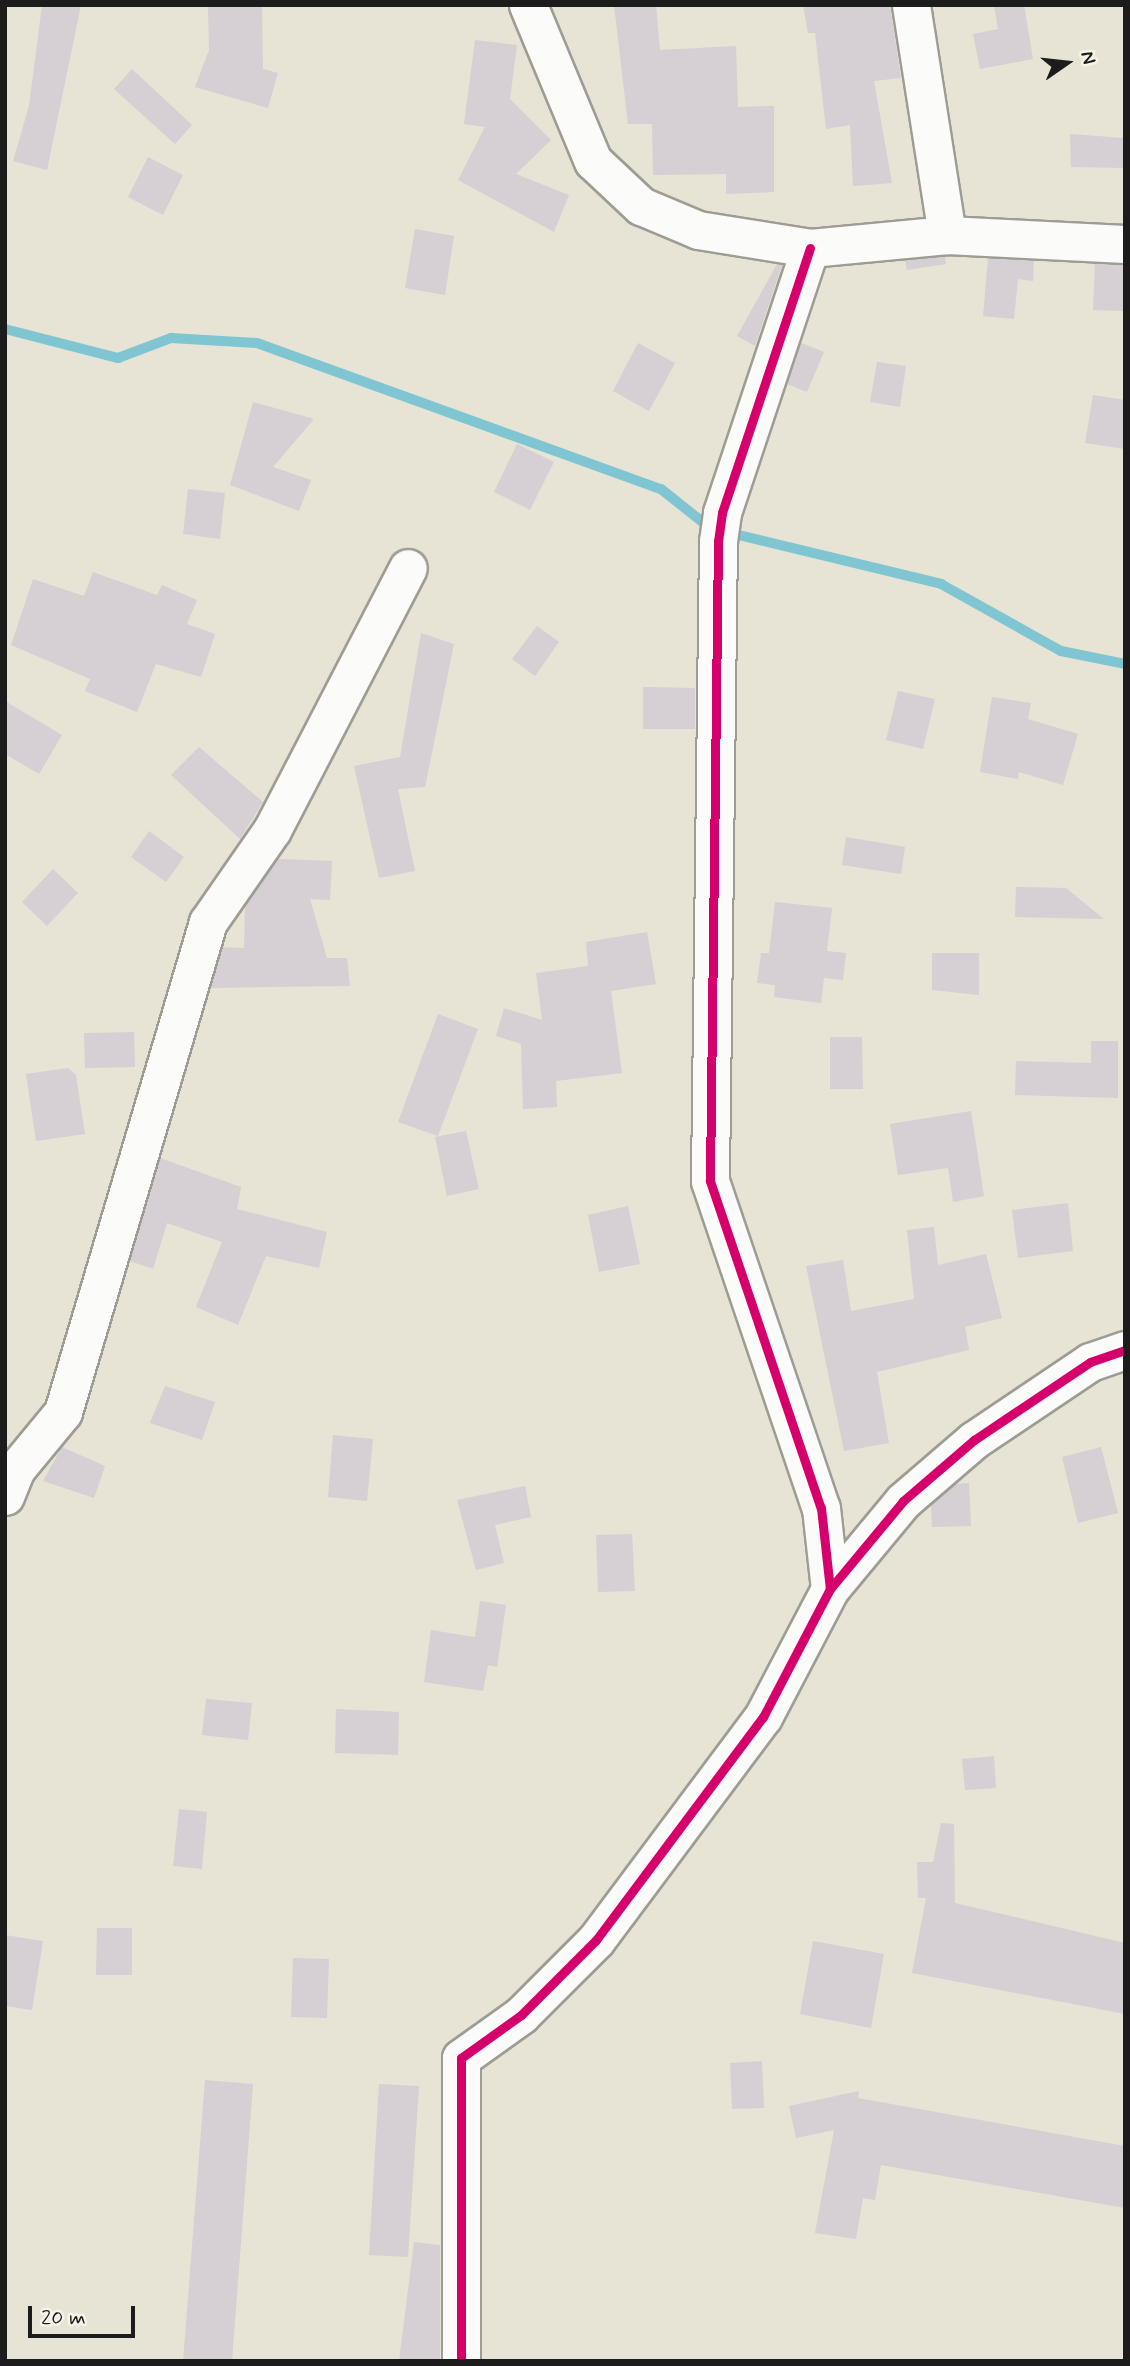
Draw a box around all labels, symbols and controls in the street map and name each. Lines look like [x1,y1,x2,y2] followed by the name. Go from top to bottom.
[1032,28,1102,98] north arrow
[1074,49,1102,67] text: N
[32,2292,138,2336] scale bar
[41,2304,86,2332] text: 20 m

